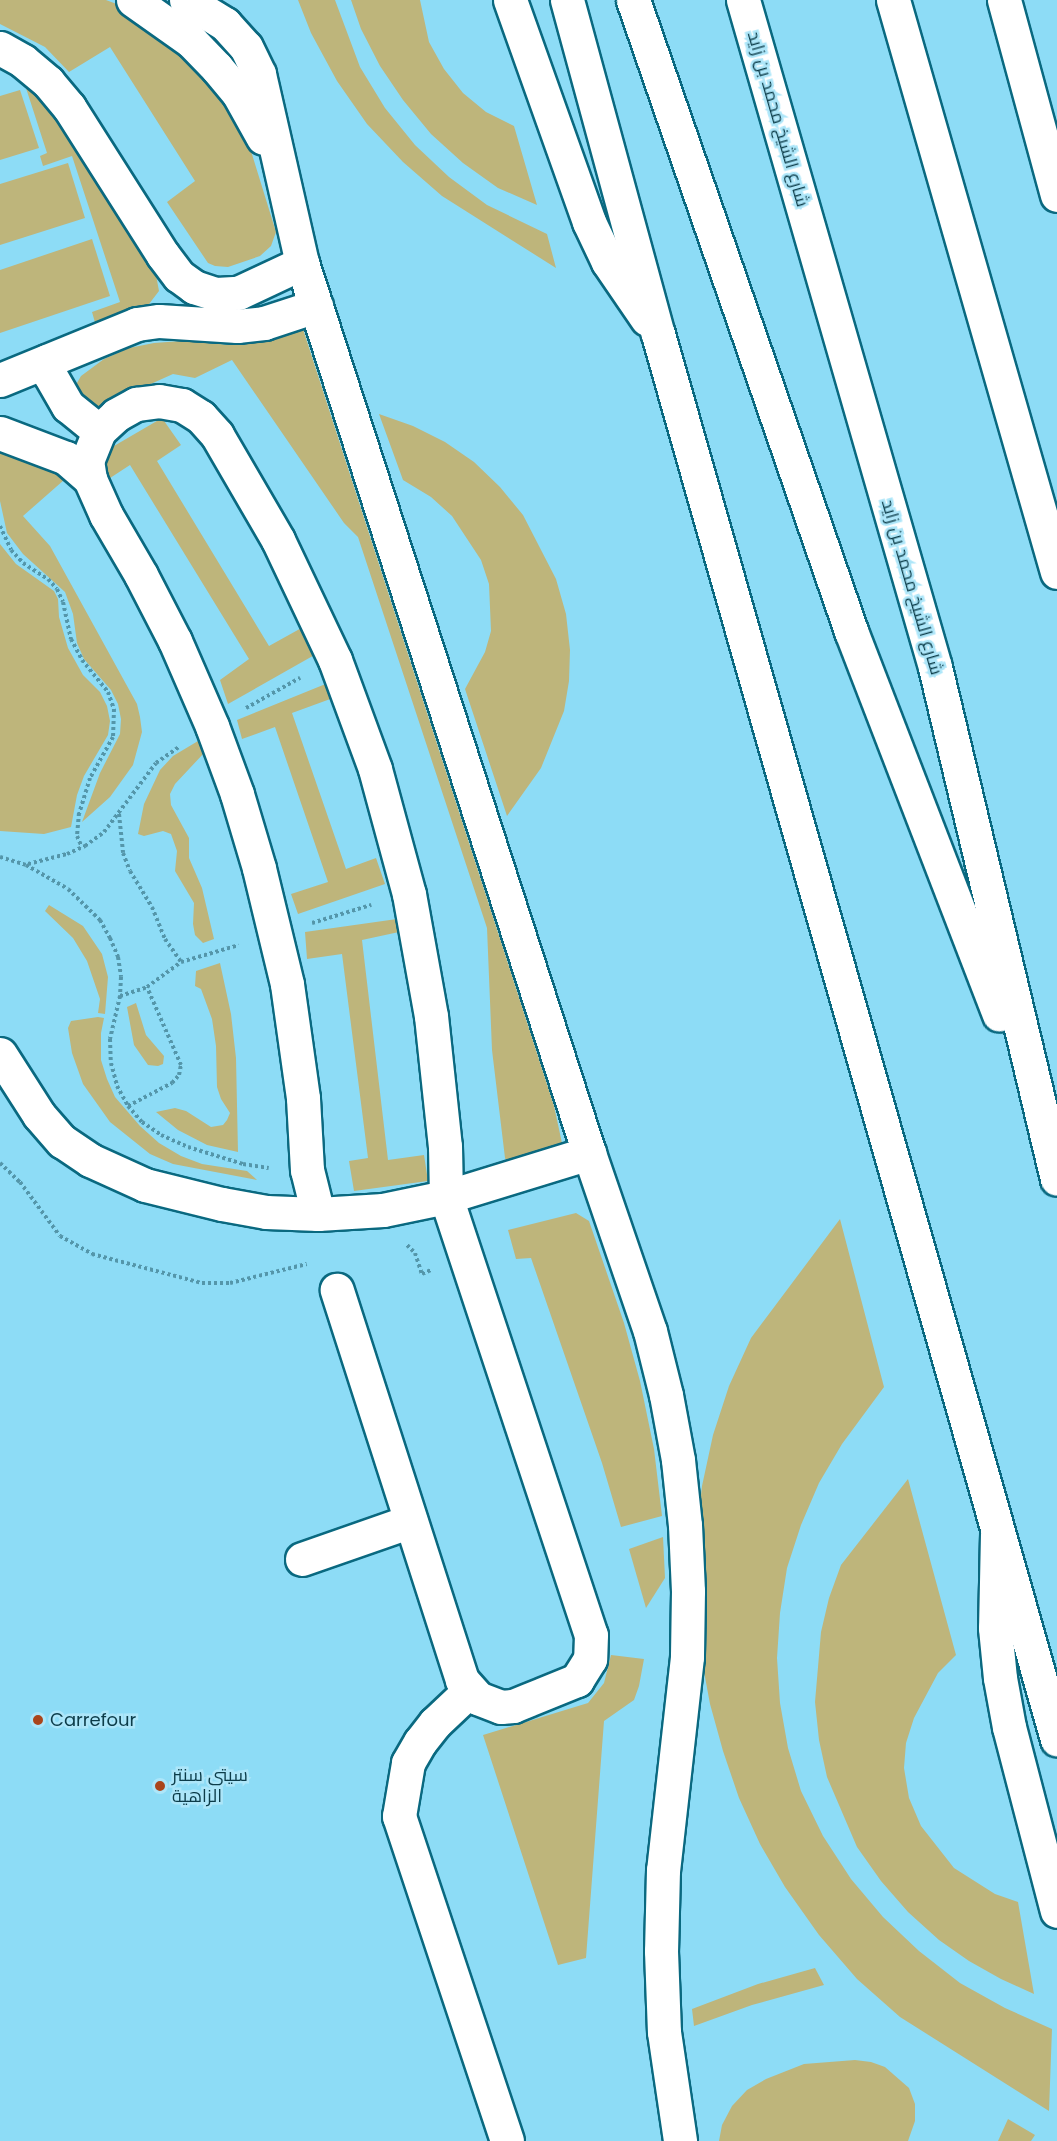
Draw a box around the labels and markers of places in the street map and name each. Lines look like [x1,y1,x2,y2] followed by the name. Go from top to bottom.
[50,1709,136,1731] place label: Carrefour
[31,1713,45,1727] marker: Carrefour
[172,1765,248,1808] place label: سيتي سنتر الزاهية
[153,1779,167,1793] marker: سيتي سنتر الزاهية

